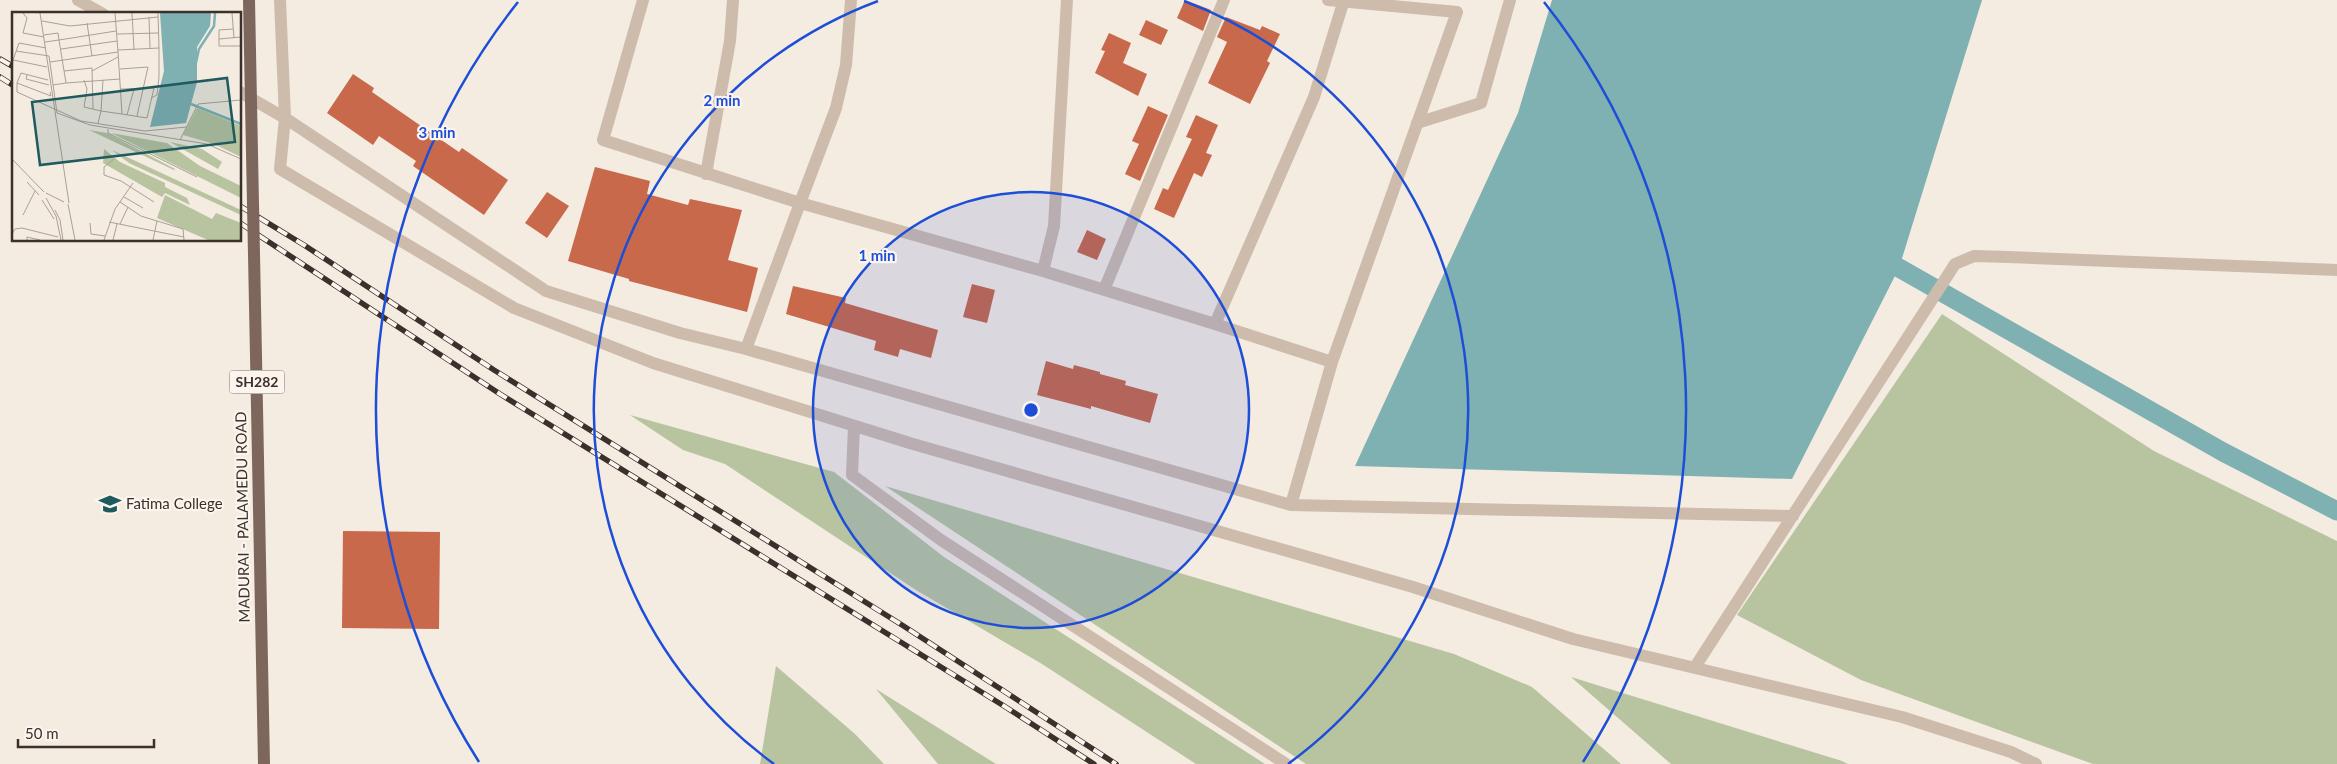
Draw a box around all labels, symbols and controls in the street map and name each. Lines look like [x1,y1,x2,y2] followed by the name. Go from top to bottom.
[12,12,241,241] inset map
[703,91,741,109] text: 2 min
[418,123,456,141] text: 3 min
[858,246,896,264] text: 1 min
[230,371,284,394] road number: SH282
[1022,401,1040,419] centre of rings
[231,411,253,623] street label: MADURAI - PALAMEDU ROAD
[97,491,123,517] school or university icon: Fatima College
[126,494,223,512] place label: Fatima College
[18,716,154,748] scale bar
[25,724,59,742] text: 50 m

